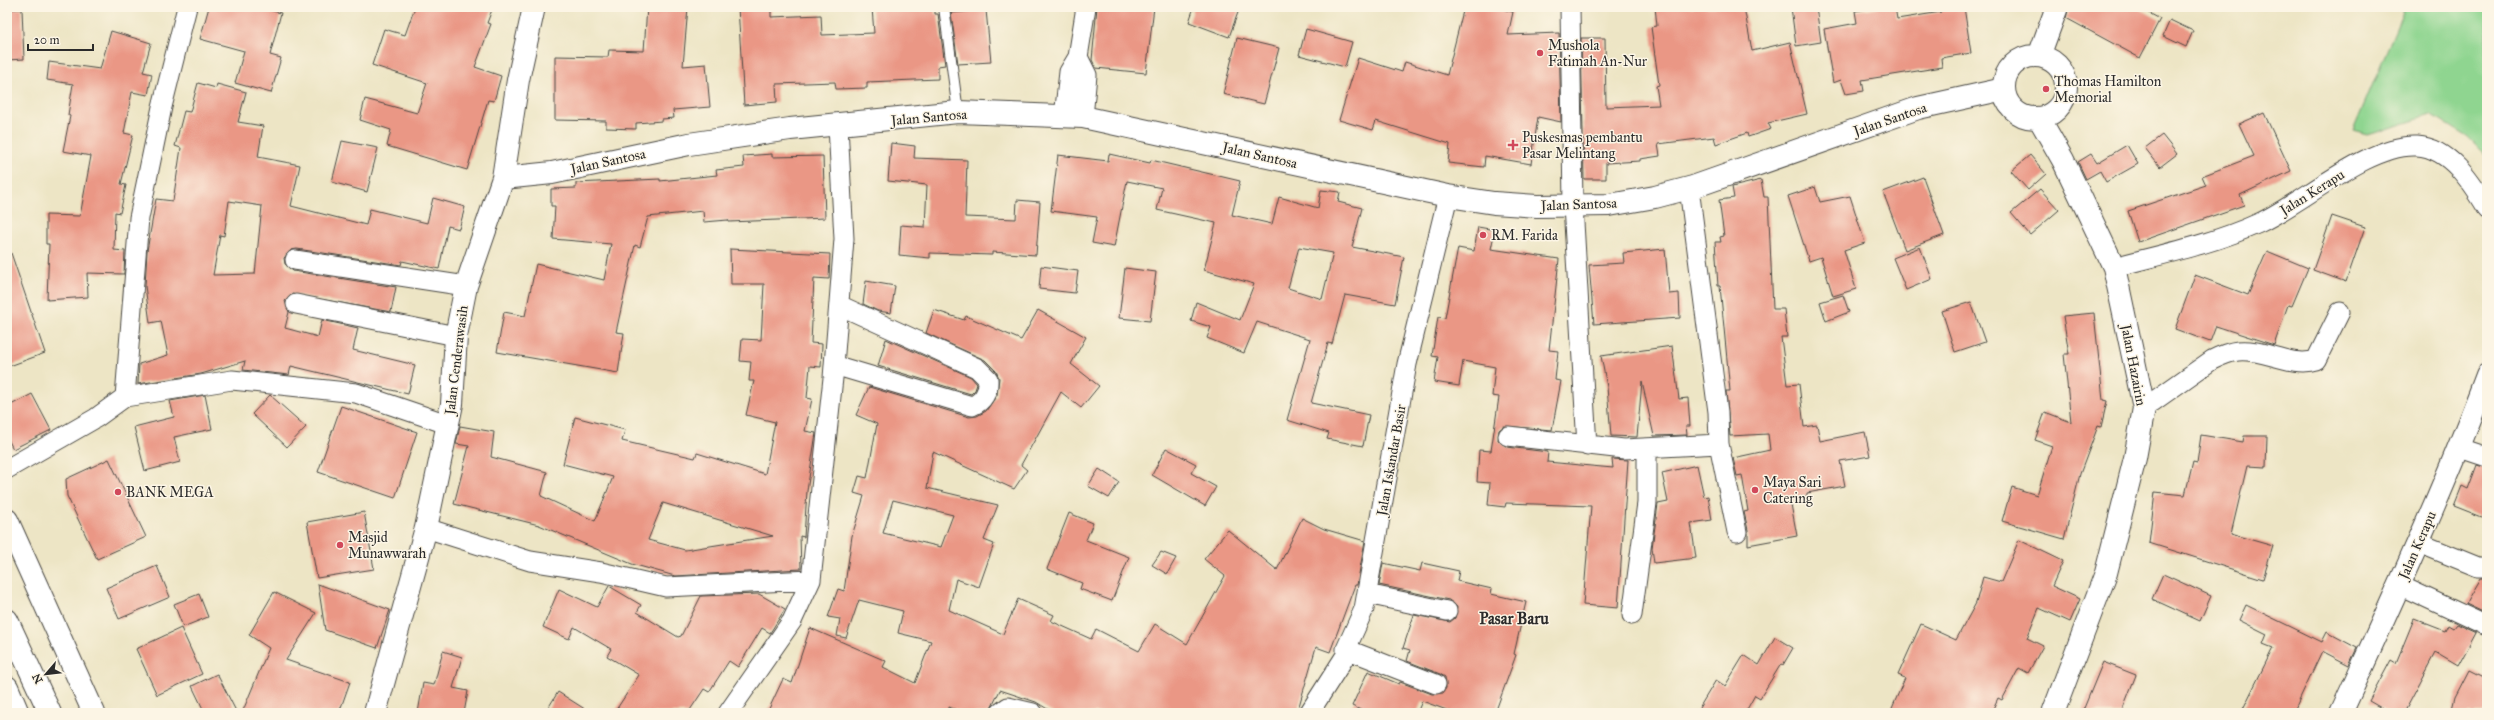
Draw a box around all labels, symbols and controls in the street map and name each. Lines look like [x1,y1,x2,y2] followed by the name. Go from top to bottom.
[28,26,93,52] scale bar
[34,33,60,47] text: 20 m
[1548,37,1648,70] place label: Mushola Fatimah An-Nur
[1535,48,1545,58] marker: Mushola Fatimah An-Nur
[2054,73,2162,106] place label: Thomas Hamilton Memorial
[2041,84,2051,94] marker: Thomas Hamilton Memorial
[1850,99,1929,142] street label: Jalan Santosa
[888,106,968,130] street label: Jalan Santosa
[1522,129,1643,162] place label: Puskesmas pembantu Pasar Melintang
[1219,138,1299,173] street label: Jalan Santosa
[1507,139,1519,151] marker: Puskesmas pembantu Pasar Melintang
[567,145,647,179] street label: Jalan Santosa
[2275,166,2349,221] street label: Jalan Kerapu
[1539,195,1617,215] street label: Jalan Santosa
[1491,227,1558,244] place label: RM. Farida
[1478,230,1488,240] marker: RM. Farida
[441,304,473,418] street label: Jalan Cenderawasih
[2116,321,2150,408] street label: Jalan Hazairin
[1373,402,1411,519] street label: Jalan Iskandar Basir
[1763,474,1822,507] place label: Maya Sari Catering
[126,484,214,501] place label: BANK MEGA
[1750,485,1760,495] marker: Maya Sari Catering
[113,487,123,497] marker: BANK MEGA
[2394,508,2441,584] street label: Jalan Kerapu
[348,529,427,562] place label: Masjid Munawwarah
[335,540,345,550] marker: Masjid Munawwarah
[1479,609,1549,628] district label: Pasar Baru
[26,654,66,694] north arrow
[29,671,46,686] text: N

